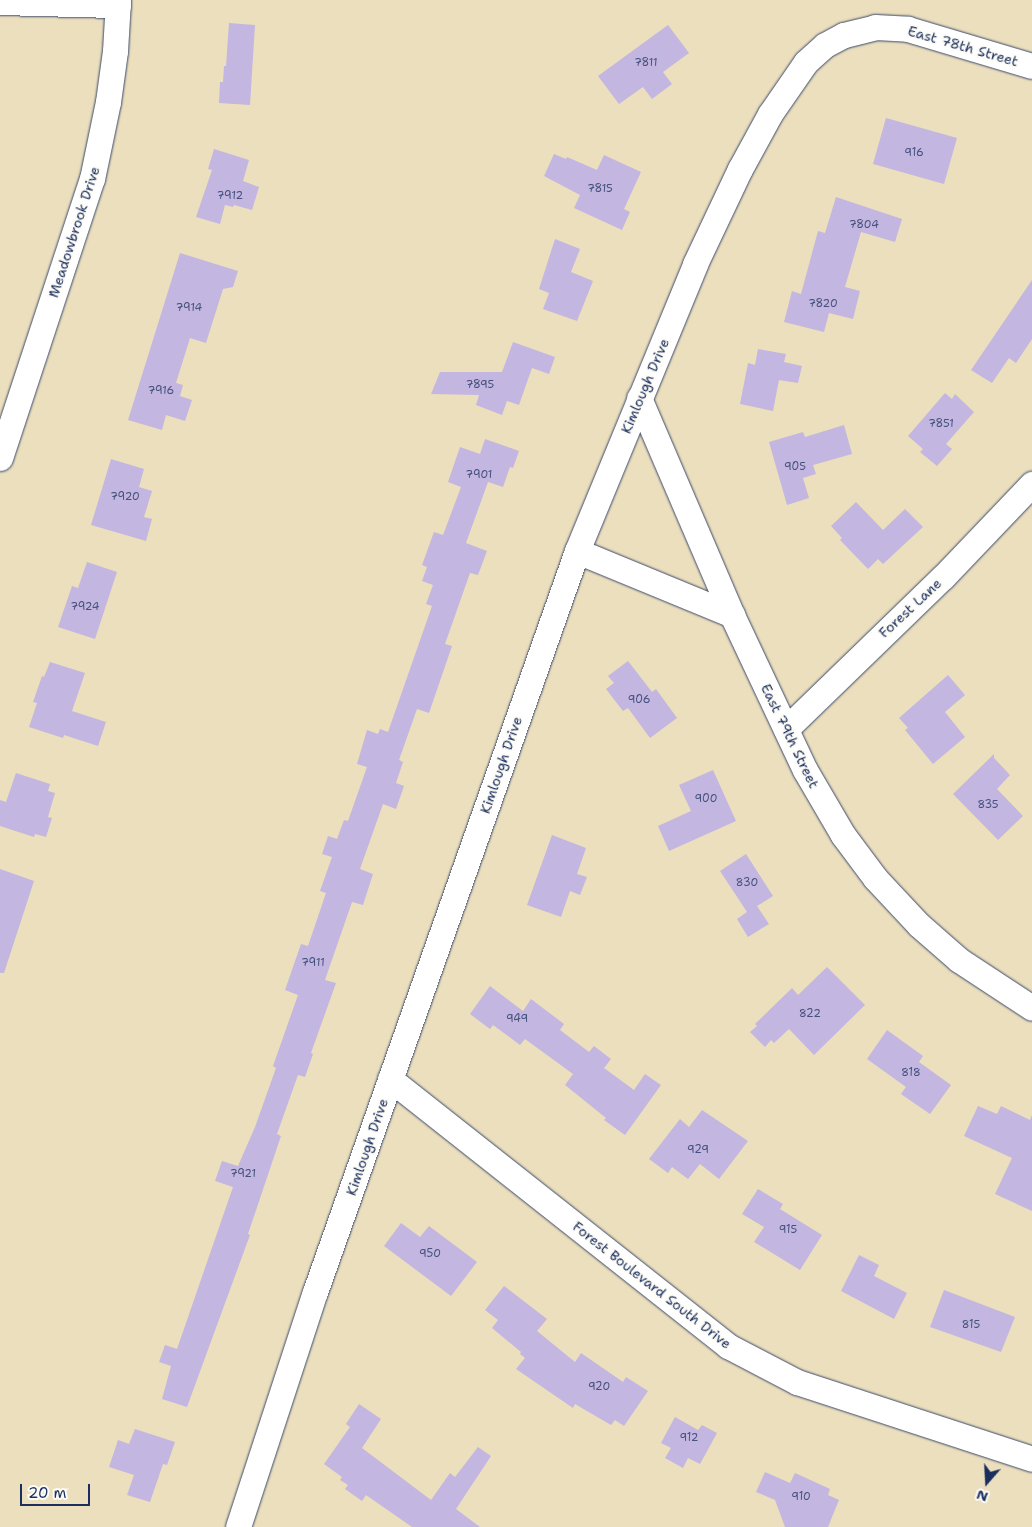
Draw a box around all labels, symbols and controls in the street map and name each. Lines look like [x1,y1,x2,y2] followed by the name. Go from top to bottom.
[906,22,1020,70] street label: East 78th Street
[634,56,658,70] house number: 7811
[904,146,924,160] house number: 916
[45,164,103,300] street label: Meadowbrook Drive
[587,182,613,196] house number: 7815
[217,189,243,203] house number: 7912
[849,218,879,232] house number: 7804
[808,297,838,311] house number: 7820
[176,301,202,315] house number: 7914
[617,336,673,436] street label: Kimlough Drive
[466,378,494,392] house number: 7895
[148,384,174,398] house number: 7916
[928,417,954,431] house number: 7851
[784,460,806,474] house number: 905
[466,468,492,482] house number: 7901
[110,490,140,504] house number: 7920
[875,575,945,641] street label: Forest Lane
[70,600,100,614] house number: 7924
[757,681,823,791] street label: East 79th Street
[628,693,650,707] house number: 906
[477,714,525,816] street label: Kimlough Drive
[695,792,717,806] house number: 900
[977,798,999,812] house number: 835
[736,876,758,890] house number: 830
[301,956,325,970] house number: 7911
[799,1007,821,1021] house number: 822
[506,1012,528,1026] house number: 949
[901,1066,921,1080] house number: 818
[343,1096,391,1198] street label: Kimlough Drive
[687,1143,709,1157] house number: 929
[230,1167,256,1181] house number: 7921
[569,1218,735,1352] street label: Forest Boulevard South Drive
[779,1223,797,1237] house number: 915
[419,1247,441,1261] house number: 950
[962,1318,980,1332] house number: 815
[588,1380,610,1394] house number: 920
[679,1431,699,1445] house number: 912
[962,1457,1012,1507] north arrow
[22,1474,92,1506] scale bar
[28,1483,67,1503] text: 20 m
[974,1486,990,1506] text: N
[791,1490,811,1504] house number: 910

